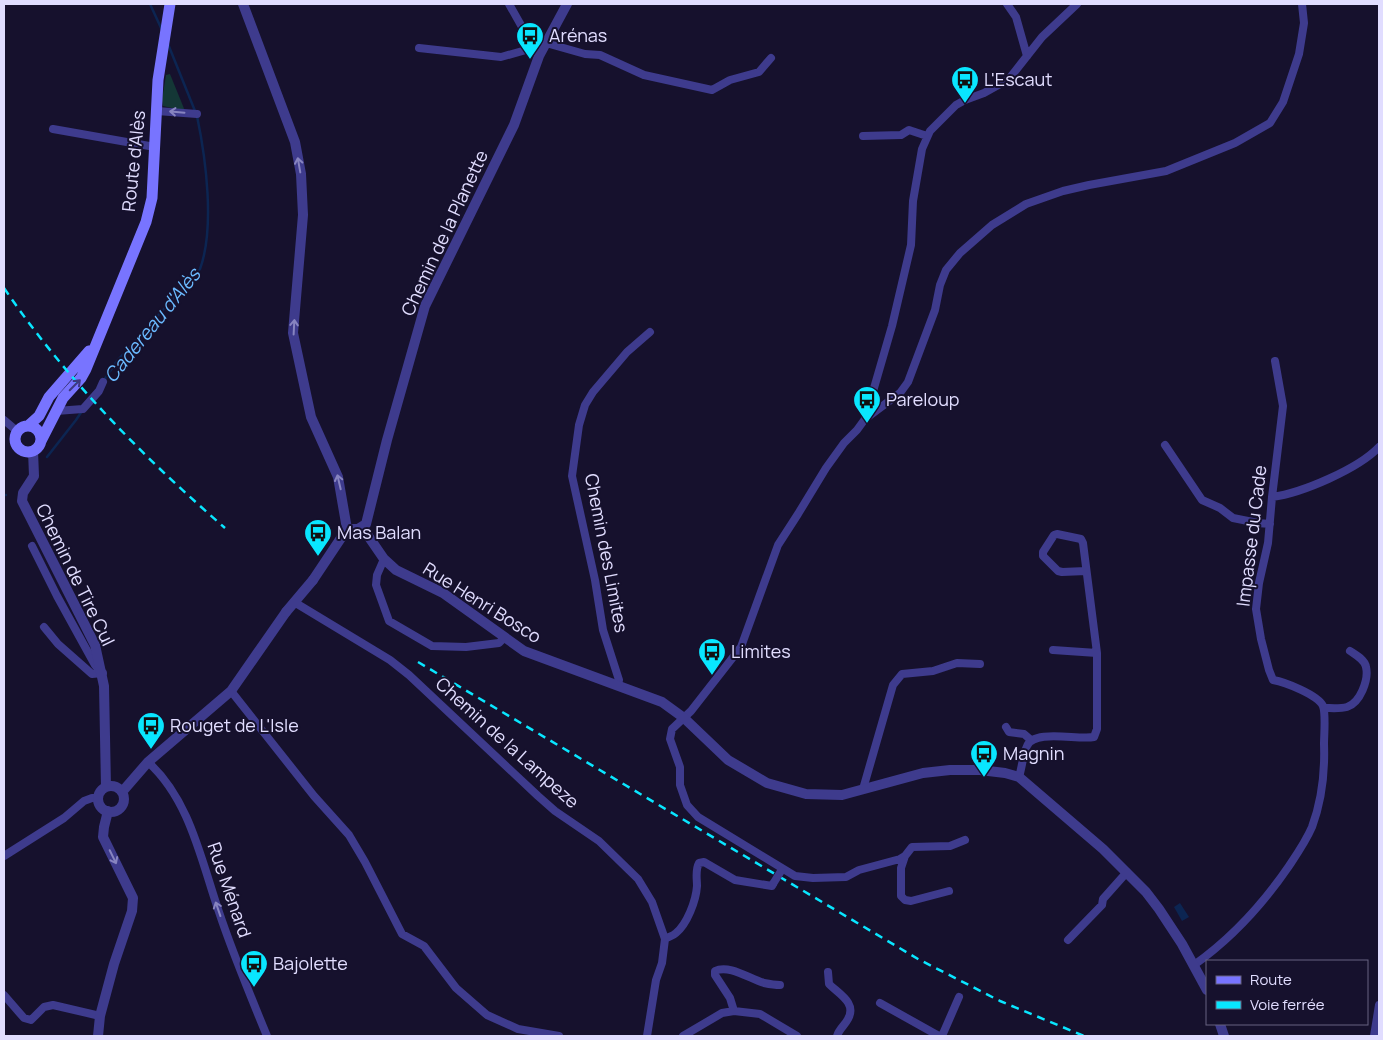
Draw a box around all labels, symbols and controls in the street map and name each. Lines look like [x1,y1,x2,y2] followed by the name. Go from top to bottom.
[515,21,545,60] bus stop icon: Arénas
[549,23,607,47] place label: Arénas
[950,65,980,104] bus stop icon: L'Escaut
[984,67,1052,91] place label: L'Escaut
[169,108,185,117] one-way arrow
[116,109,150,213] street label: Route d'Alès
[395,146,493,319] street label: Chemin de la Planette
[293,157,303,173] one-way arrow
[98,261,208,388] water label: Cadereau d'Alès
[289,319,298,335] one-way arrow
[68,379,80,391] one-way arrow
[852,385,882,424] bus stop icon: Pareloup
[886,387,959,411] place label: Pareloup
[1230,464,1272,608] street label: Impasse du Cade
[580,471,634,634] street label: Chemin des Limites
[333,474,343,490] one-way arrow
[31,499,121,650] street label: Chemin de Tire Cul
[303,518,333,557] bus stop icon: Mas Balan
[337,520,421,544] place label: Mas Balan
[419,556,546,648] street label: Rue Henri Bosco
[697,637,727,676] bus stop icon: Limites
[731,639,791,663] place label: Limites
[431,671,584,813] street label: Chemin de la Lampeze
[136,711,166,750] bus stop icon: Rouget de L'Isle
[170,713,299,737] place label: Rouget de L'Isle
[969,739,999,778] bus stop icon: Magnin
[1003,741,1064,765] place label: Magnin
[202,839,257,940] street label: Rue Ménard
[109,849,118,864] one-way arrow
[213,902,222,917] one-way arrow
[239,949,269,988] bus stop icon: Bajolette
[273,951,348,975] place label: Bajolette
[1206,960,1368,1025] legend
[1250,969,1292,990] text: Route
[1250,994,1325,1015] text: Voie ferrée

